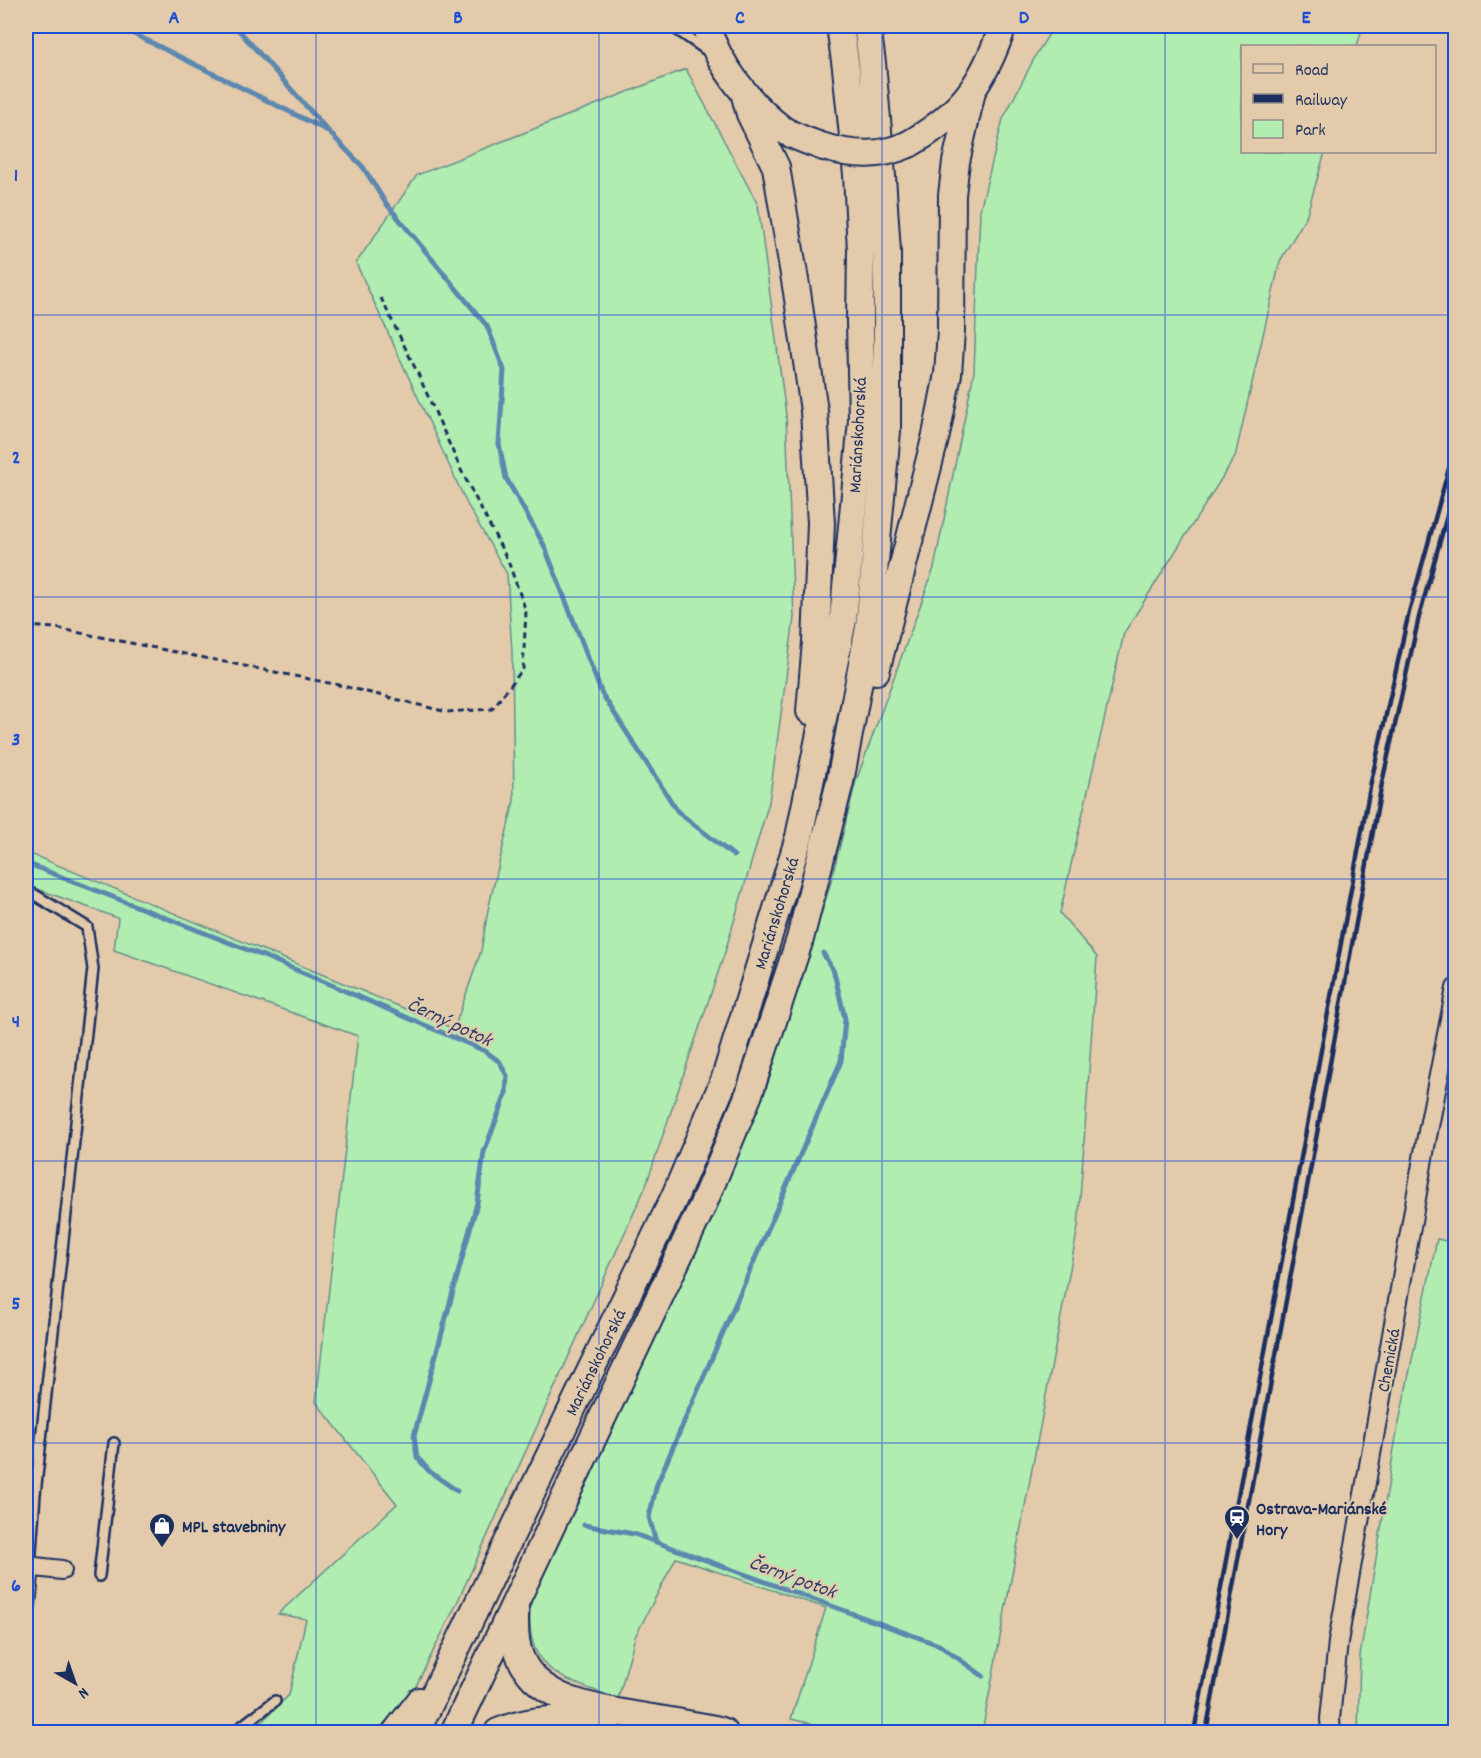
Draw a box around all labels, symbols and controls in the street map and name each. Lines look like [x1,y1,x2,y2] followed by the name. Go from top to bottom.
[169,5,180,33] text: A
[453,5,463,33] text: B
[735,5,745,33] text: C
[1019,5,1030,33] text: D
[1301,5,1311,33] text: E
[1241,45,1436,153] legend
[1295,59,1329,84] text: Road
[1295,89,1348,114] text: Railway
[1295,119,1326,144] text: Park
[14,163,18,191] text: 1
[844,376,875,494] street label: Mariánskohorská
[12,445,20,473] text: 2
[12,727,20,755] text: 3
[749,855,807,973] street label: Mariánskohorská
[402,992,497,1056] water label: Černý potok
[12,1009,20,1037] text: 4
[11,1291,21,1319] text: 5
[561,1305,634,1421] street label: Mariánskohorská
[1373,1327,1408,1394] street label: Chemická
[1256,1498,1387,1544] place label: Ostrava-Mariánské Hory
[1222,1503,1252,1541] station icon: Ostrava-Mariánské Hory
[147,1511,177,1549] shop icon: MPL stavebniny
[182,1516,286,1541] place label: MPL stavebniny
[745,1550,841,1608] water label: Černý potok
[11,1573,21,1601] text: 6
[45,1653,105,1713] north arrow
[73,1681,93,1704] text: N

